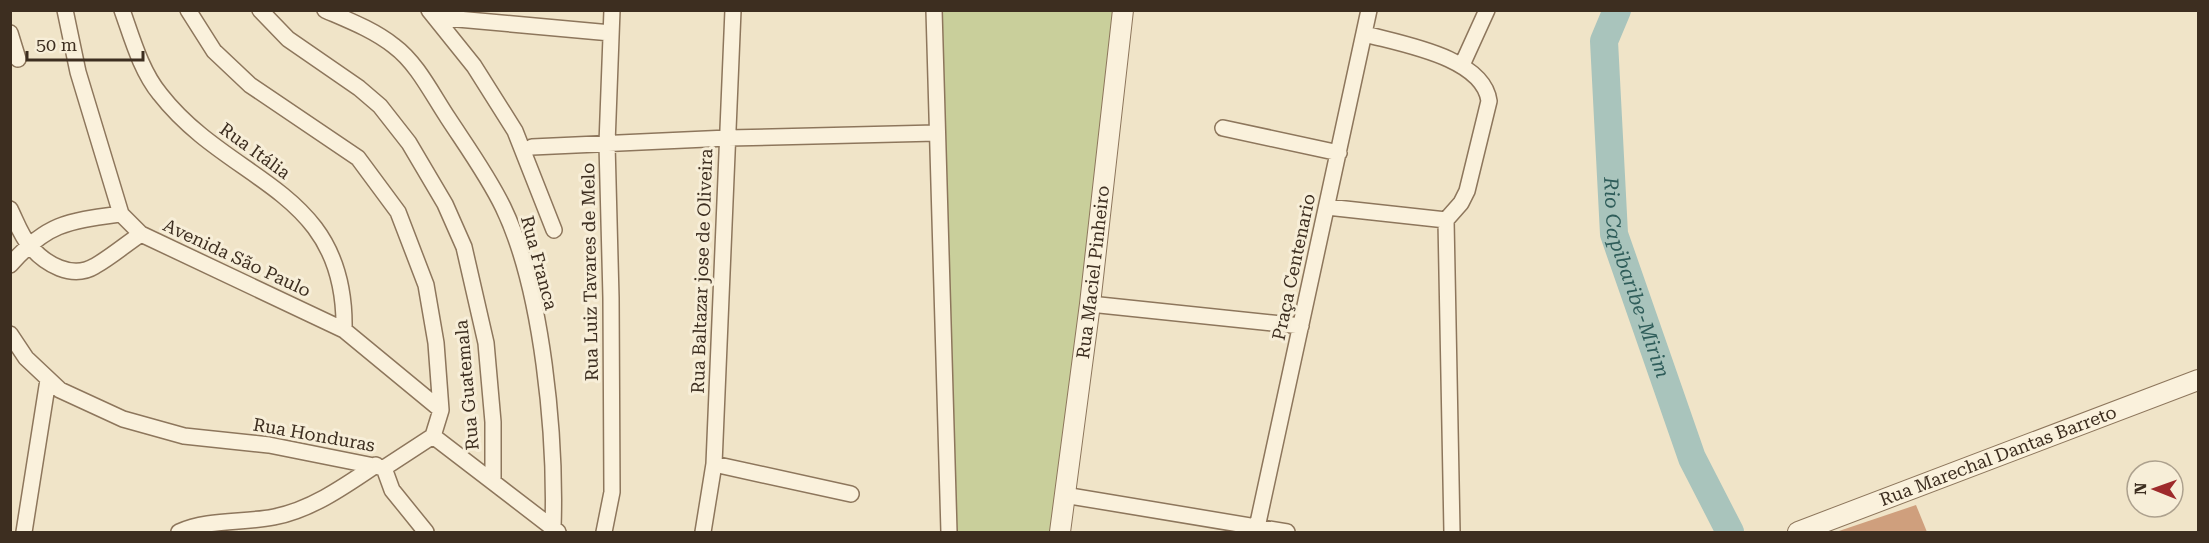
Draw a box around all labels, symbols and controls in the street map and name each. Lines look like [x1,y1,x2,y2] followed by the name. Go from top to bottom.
[27,24,142,62] scale bar
[36,34,77,55] text: 50 m
[216,118,295,183] street label: Rua Itália
[687,148,716,394] street label: Rua Baltazar jose de Oliveira
[577,163,602,381] street label: Rua Luiz Tavares de Melo
[1599,175,1675,381] water label: Rio Capibaribe-Mirim
[1072,184,1113,360] street label: Rua Maciel Pinheiro
[1268,192,1319,342] street label: Praça Centenario
[517,213,562,313] street label: Rua Franca
[160,214,314,301] street label: Avenida São Paulo
[450,319,483,451] street label: Rua Guatemala
[1876,401,2119,510] street label: Rua Marechal Dantas Barreto
[251,413,377,456] street label: Rua Honduras
[2125,459,2185,519] north arrow
[2131,482,2150,495] text: N

